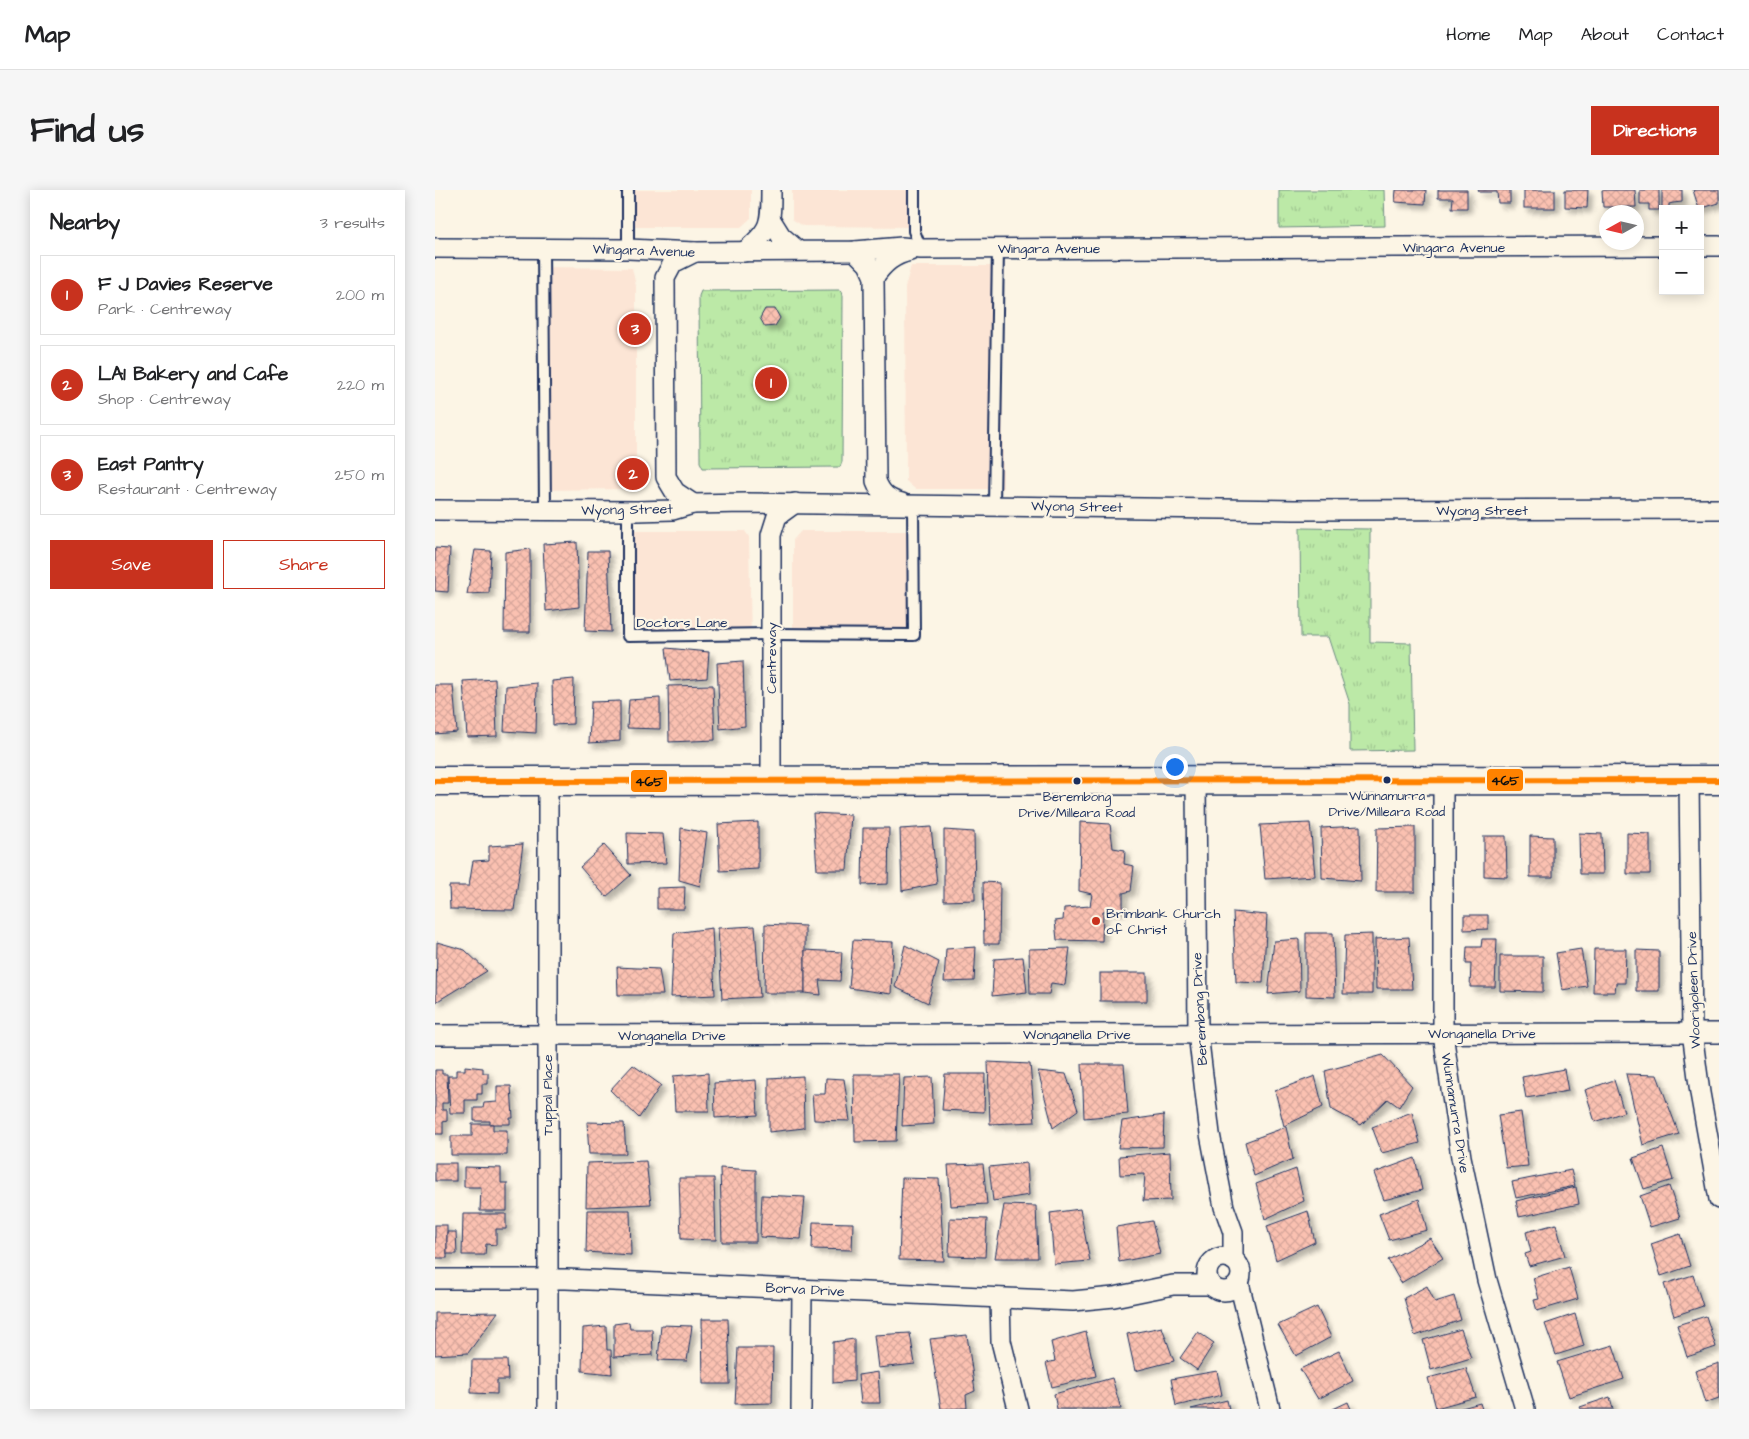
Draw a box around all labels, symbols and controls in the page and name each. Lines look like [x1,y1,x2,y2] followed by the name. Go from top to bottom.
[25,18,70,52] text: Map
[1446,22,1491,47] text: Home
[1519,22,1553,47] text: Map
[1581,22,1629,47] text: About
[1657,22,1724,47] text: Contact
[30,106,144,155] text: Find us
[1591,106,1719,155] button: Directions
[1599,205,1644,250] north arrow
[1659,205,1704,295] map controls
[1659,205,1704,250] button: +
[50,208,120,237] text: Nearby
[320,212,385,234] text: 3 results
[1403,238,1506,258] street label: Wingara Avenue
[592,239,696,263] street label: Wingara Avenue
[998,239,1101,259] street label: Wingara Avenue
[1659,250,1704,295] button: −
[98,271,273,298] text: F J Davies Reserve
[66,284,68,306] text: 1
[336,284,384,306] text: 200 m
[98,298,232,320] text: Park · Centreway
[619,310,651,348] pin: 3
[98,361,288,388] text: LA1 Bakery and Cafe
[755,364,787,402] pin: 1
[62,374,72,396] text: 2
[337,374,384,396] text: 220 m
[98,388,231,410] text: Shop · Centreway
[98,451,204,478] text: East Pantry
[617,455,649,493] pin: 2
[63,464,71,486] text: 3
[335,464,384,486] text: 250 m
[98,478,277,500] text: Restaurant · Centreway
[1031,496,1123,518] street label: Wyong Street
[581,499,673,521] street label: Wyong Street
[1436,501,1528,521] street label: Wyong Street
[50,540,213,589] button: Save
[223,540,385,589] button: Share
[636,613,728,633] street label: Doctors Lane
[762,622,782,694] street label: Centreway
[1162,754,1188,780] your location
[1486,768,1524,792] line badge: 465
[630,769,668,793] line badge: 465
[1491,771,1520,791] text: 465
[635,772,664,792] text: 465
[1382,775,1392,785] marker: Wunnamurra Drive/Milleara Road
[1072,776,1082,786] marker: Berembong Drive/Milleara Road
[1329,787,1446,821] place label: Wunnamurra Drive/Milleara Road
[1019,788,1136,822] place label: Berembong Drive/Milleara Road
[1106,904,1220,940] place label: Brimbank Church of Christ
[1090,915,1102,927] marker: Brimbank Church of Christ
[1682,930,1706,1049] street label: Woorigoleen Drive
[1187,952,1213,1066] street label: Berembong Drive
[1428,1024,1536,1044] street label: Wonganella Drive
[1023,1025,1131,1045] street label: Wonganella Drive
[618,1026,726,1046] street label: Wonganella Drive
[1436,1052,1474,1175] street label: Wunnamurra Drive
[538,1054,558,1136] street label: Tuppal Place
[765,1278,845,1302] street label: Borva Drive

